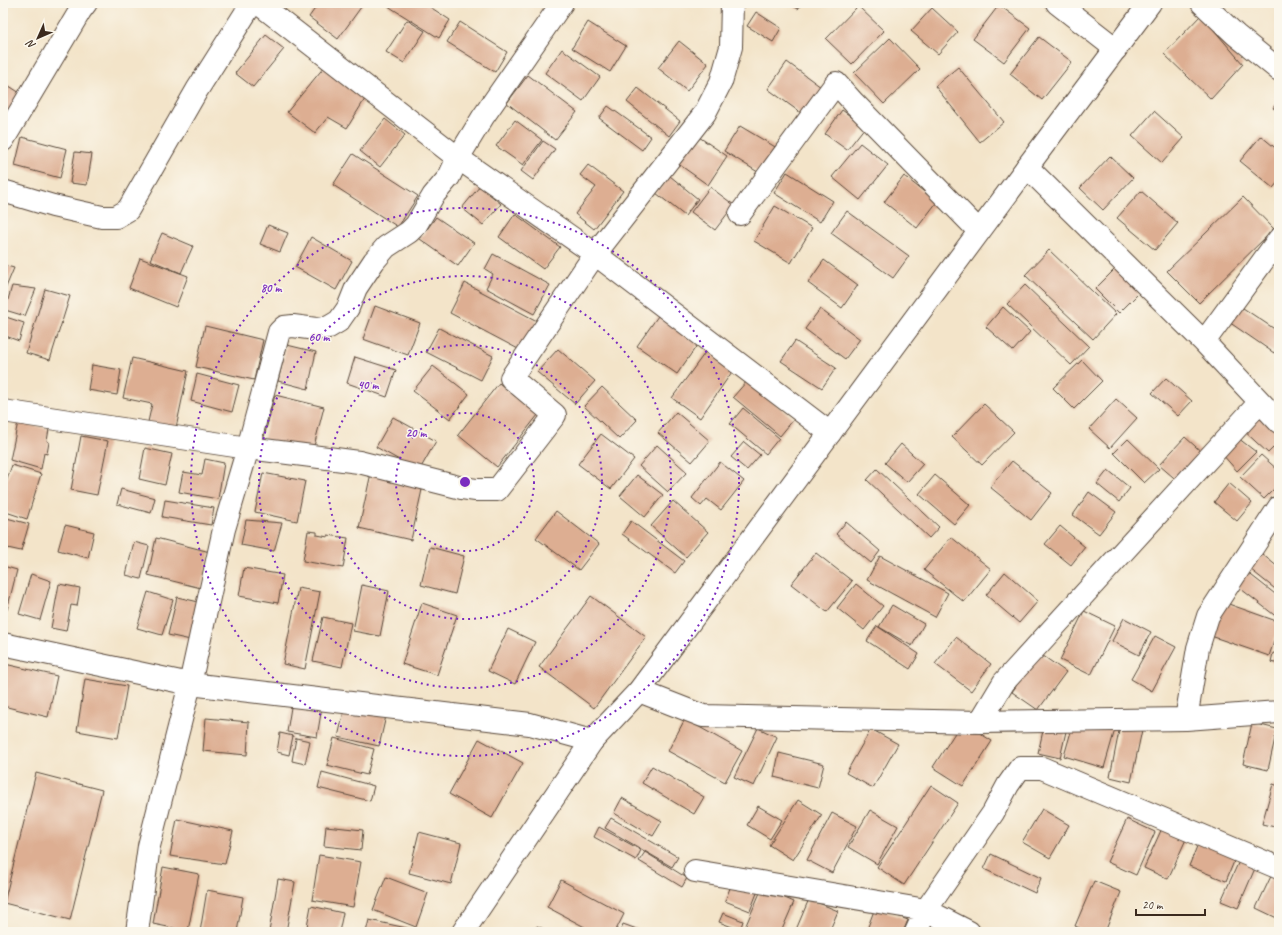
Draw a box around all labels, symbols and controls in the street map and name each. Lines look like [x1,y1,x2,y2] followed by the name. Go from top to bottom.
[18,18,58,58] north arrow
[22,36,38,52] text: N
[261,280,282,296] text: 80 m
[309,329,331,345] text: 60 m
[358,377,379,393] text: 40 m
[406,425,427,441] text: 20 m
[458,475,472,489] centre of rings
[1136,891,1205,917] scale bar
[1142,897,1164,913] text: 20 m

